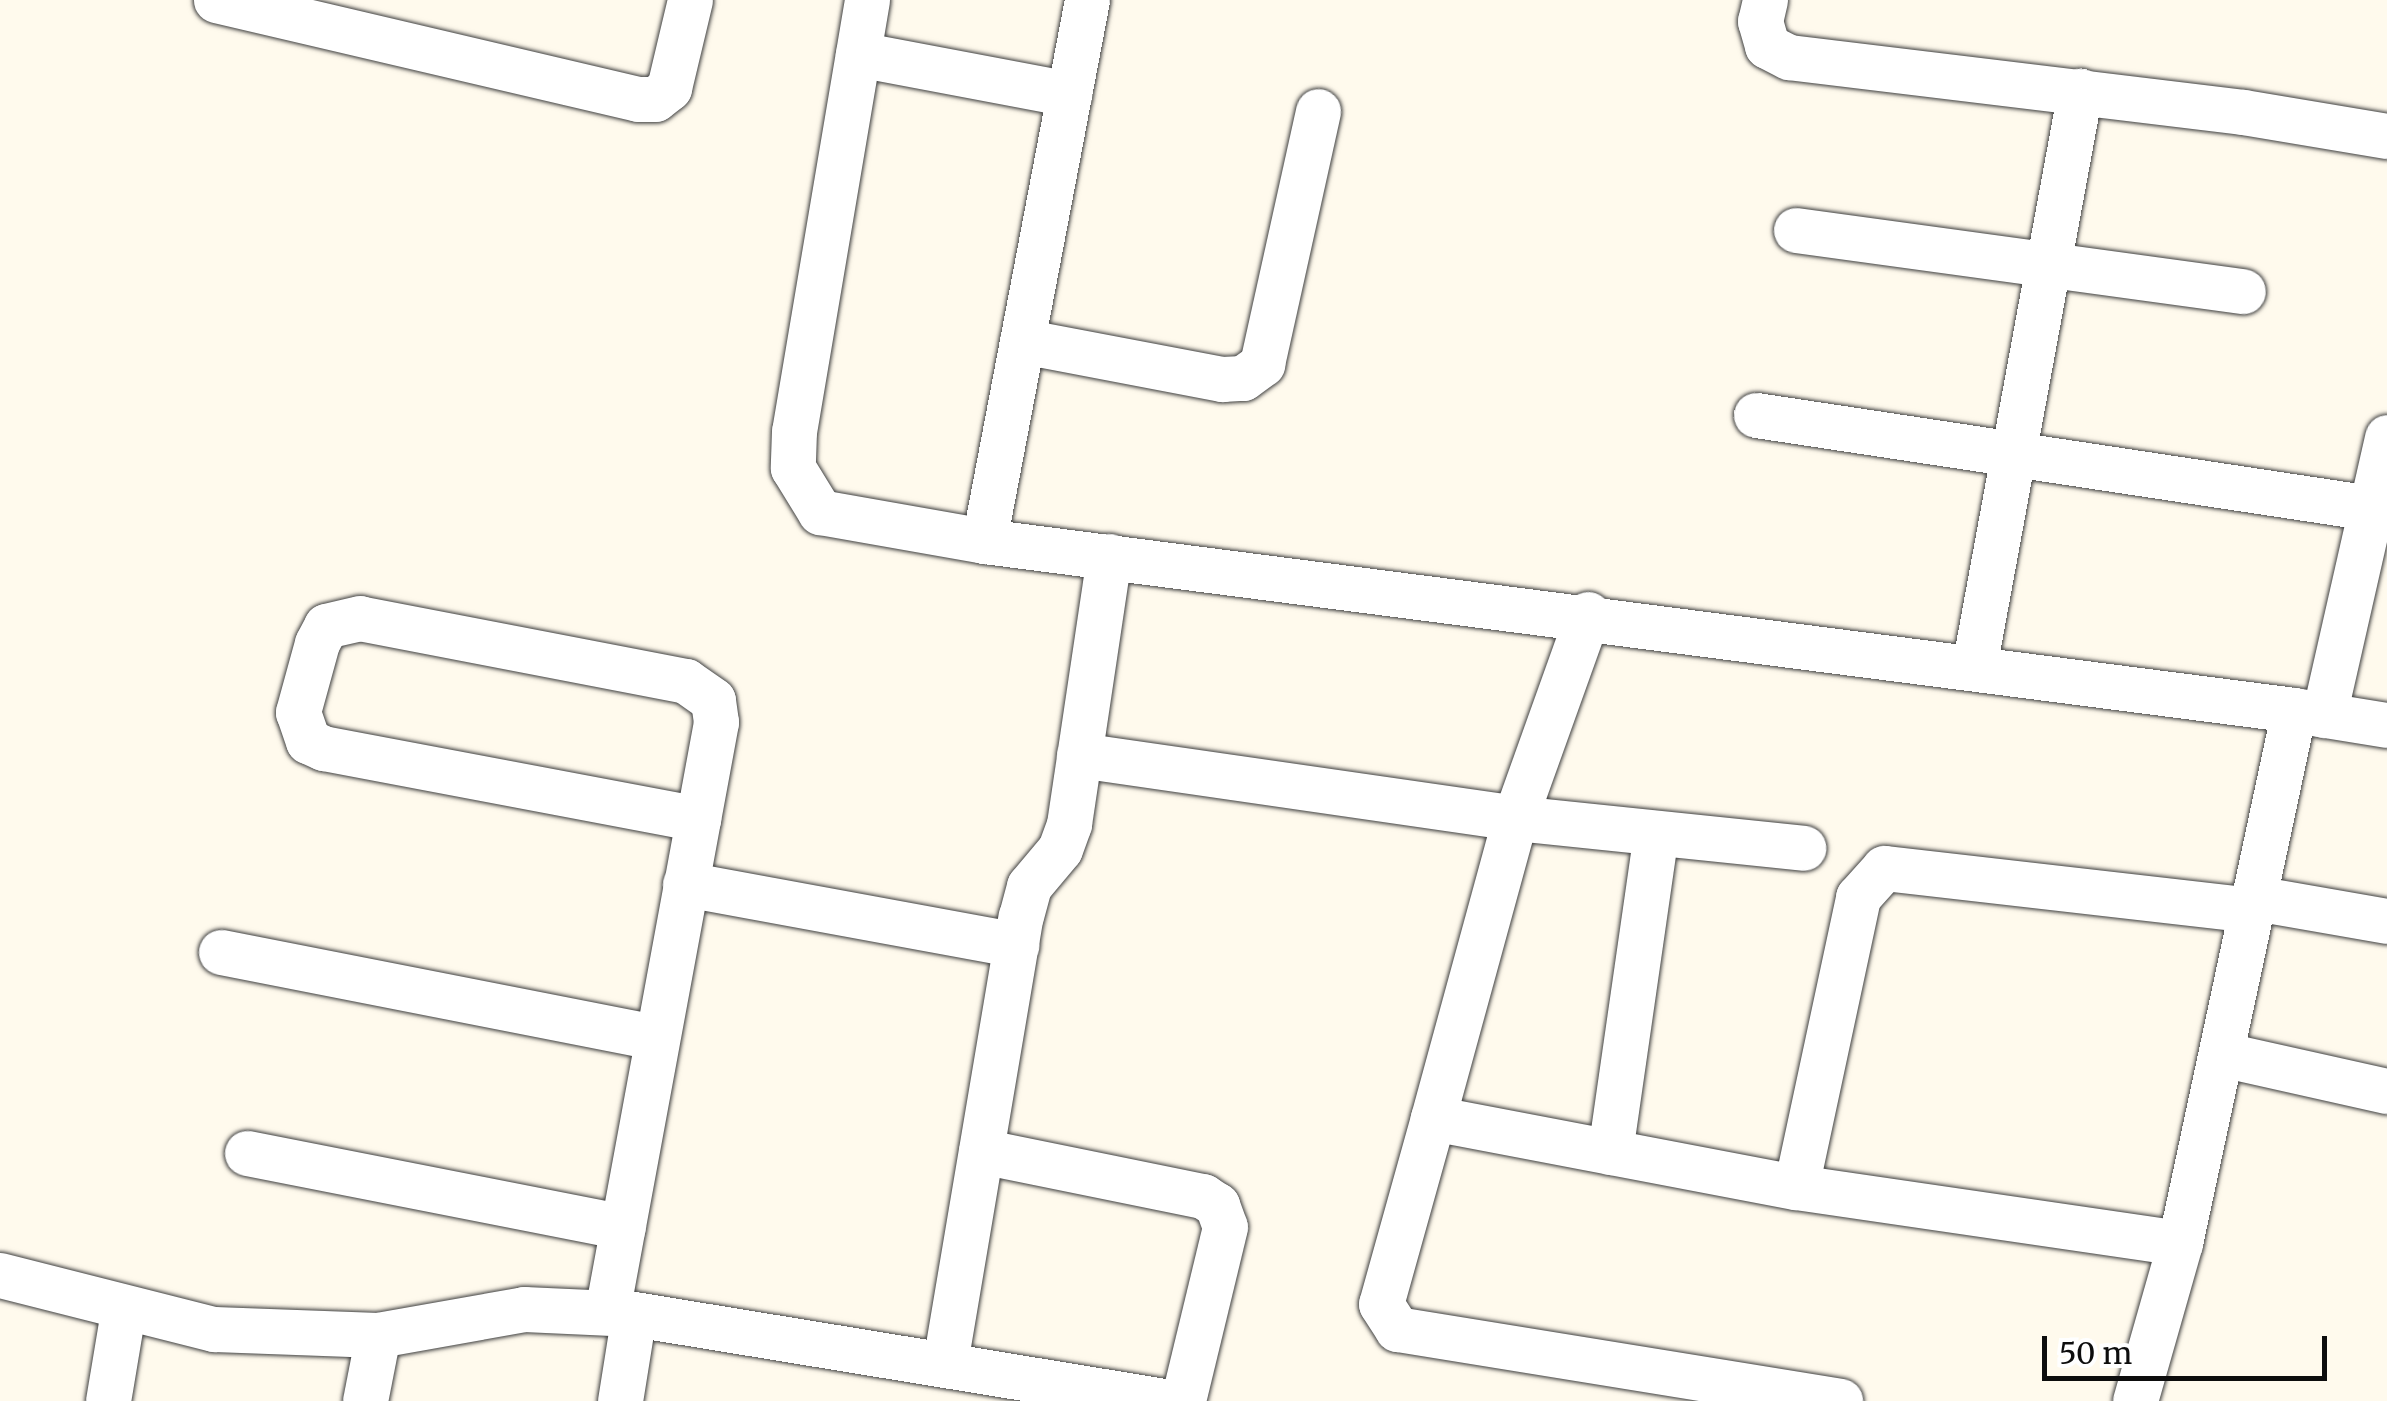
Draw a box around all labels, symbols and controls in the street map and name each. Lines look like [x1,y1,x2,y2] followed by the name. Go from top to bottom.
[2047,1316,2332,1378] scale bar
[2059,1334,2132,1372] text: 50 m

